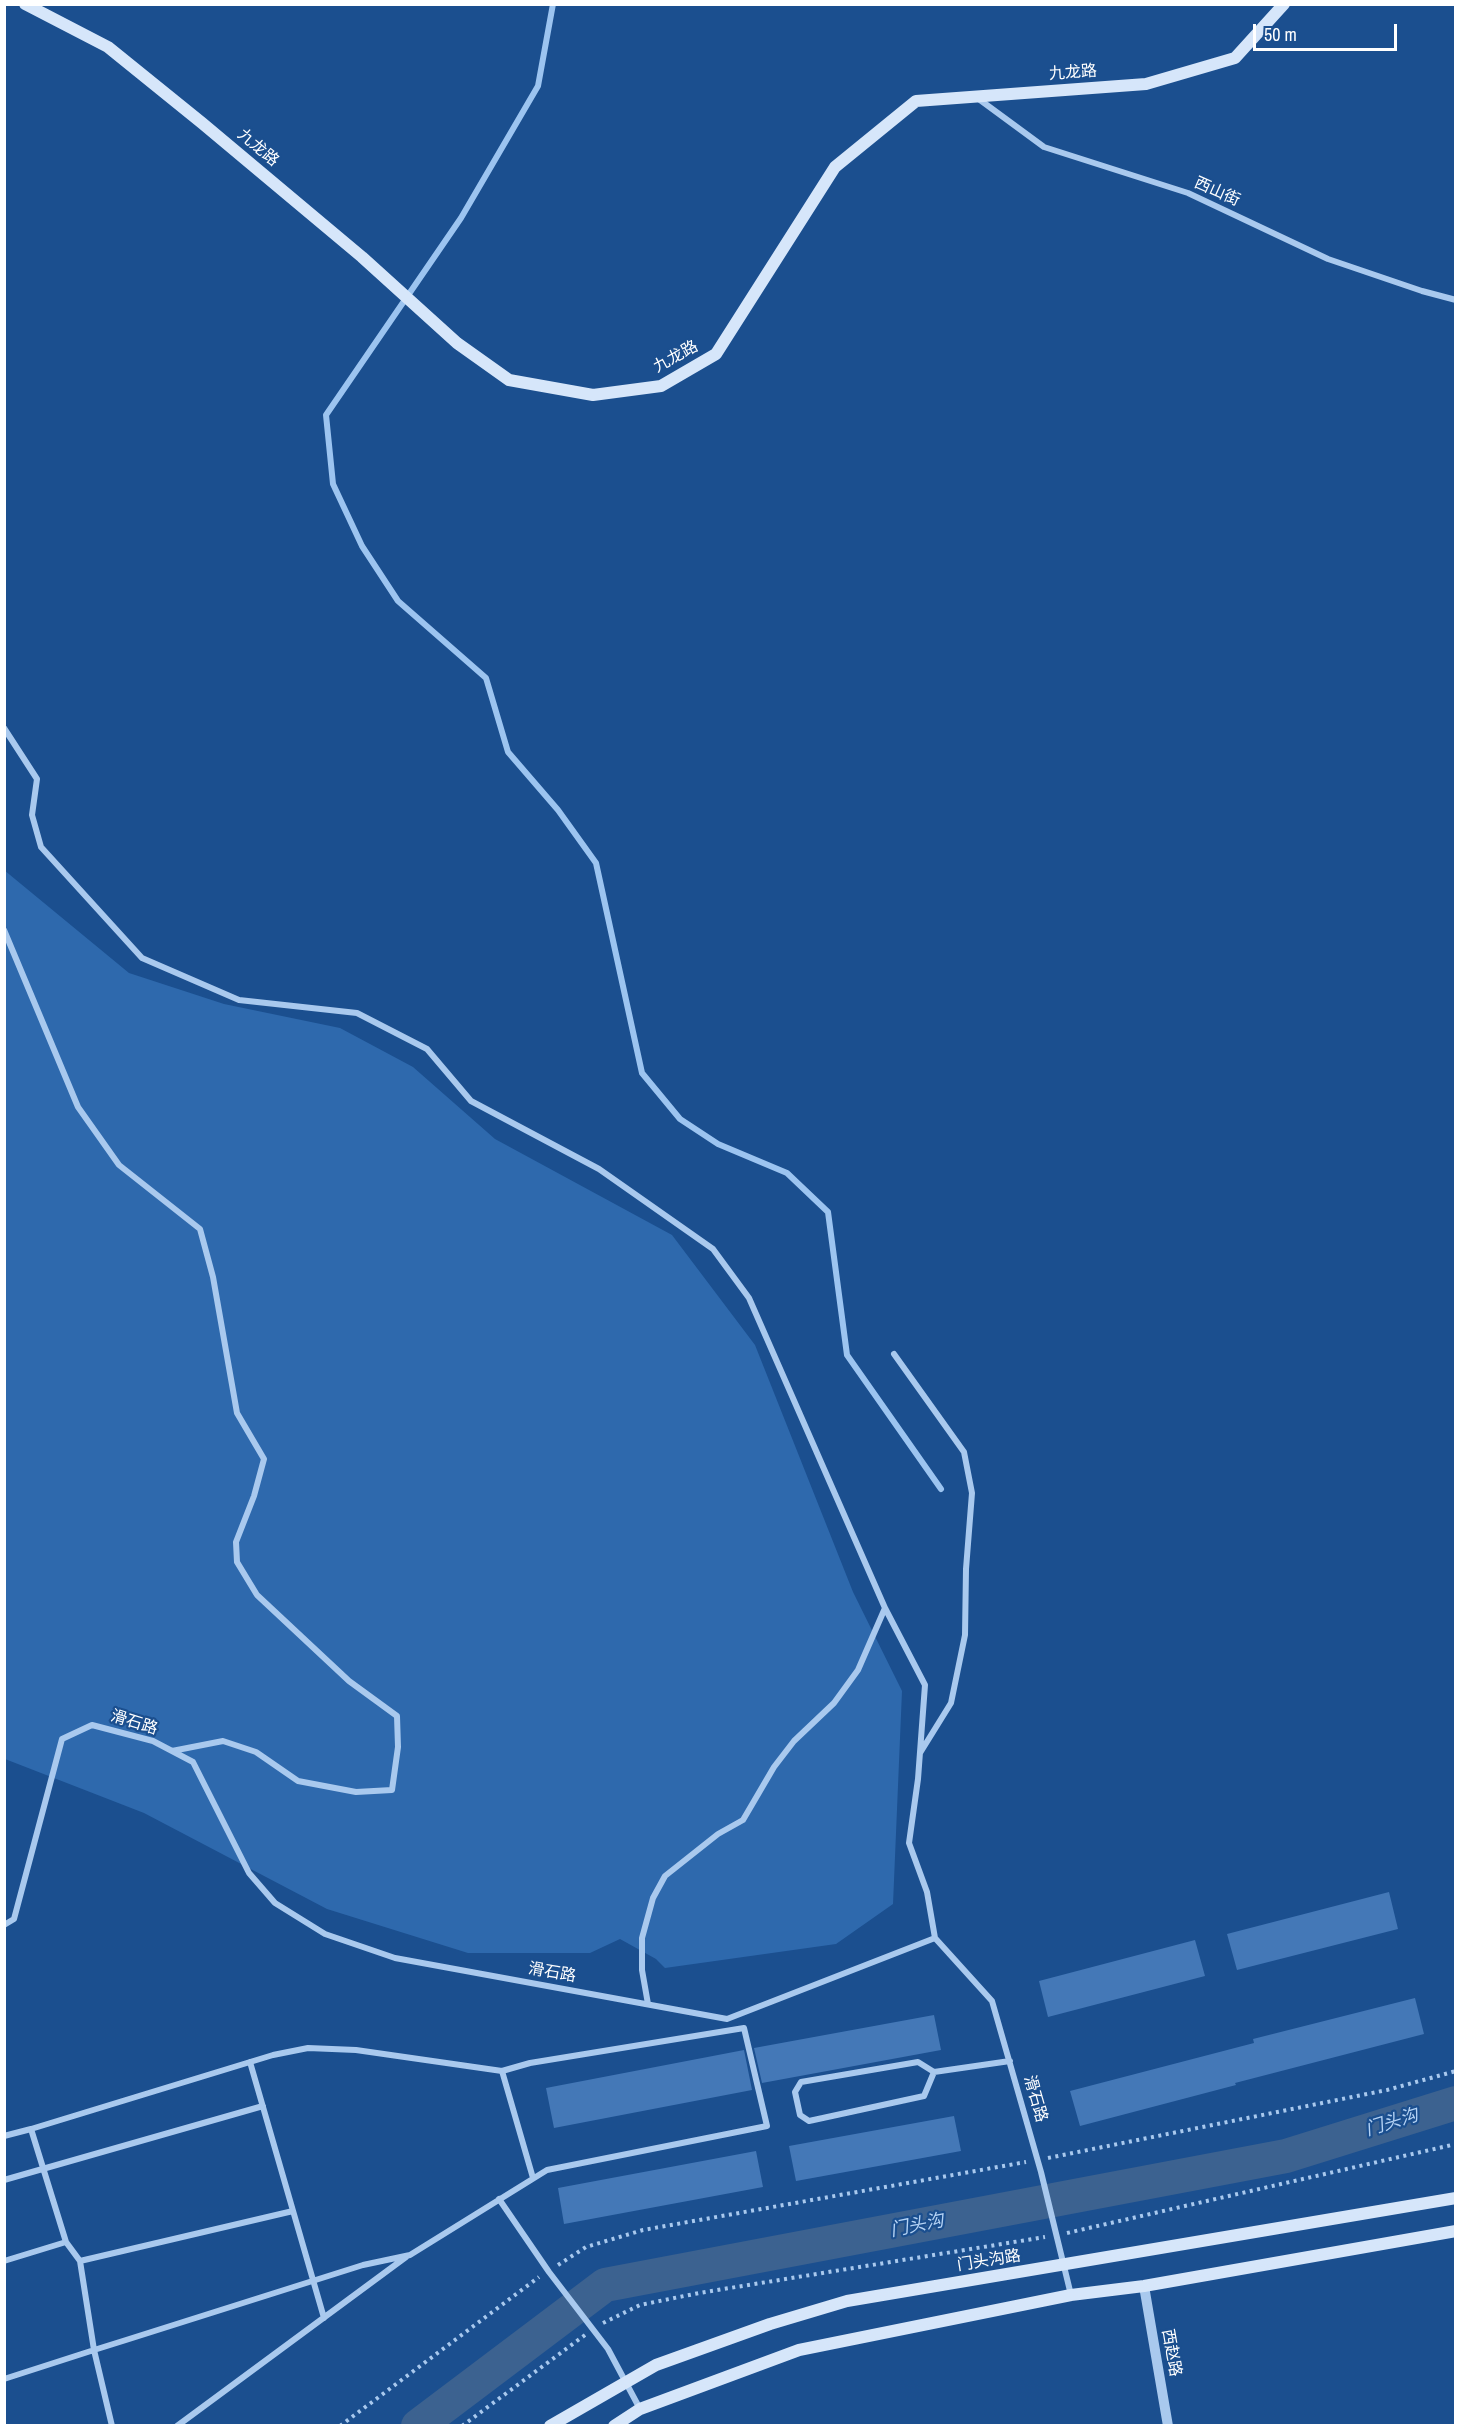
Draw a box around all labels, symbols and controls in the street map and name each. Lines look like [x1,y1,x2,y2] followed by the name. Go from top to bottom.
[1256,12,1400,50] scale bar
[1264,22,1297,47] text: 50 m
[1048,62,1098,84] street label: 九龙路
[233,125,283,171] street label: 九龙路
[1191,173,1243,211] street label: 西山街
[650,337,702,377] street label: 九龙路
[108,1707,160,1739] street label: 滑石路
[527,1959,577,1987] street label: 滑石路
[1019,2073,1051,2125] street label: 滑石路
[1363,2105,1421,2141] water label: 门头沟
[888,2210,946,2242] water label: 门头沟
[956,2247,1022,2275] street label: 门头沟路
[1157,2328,1185,2378] street label: 西赵路

